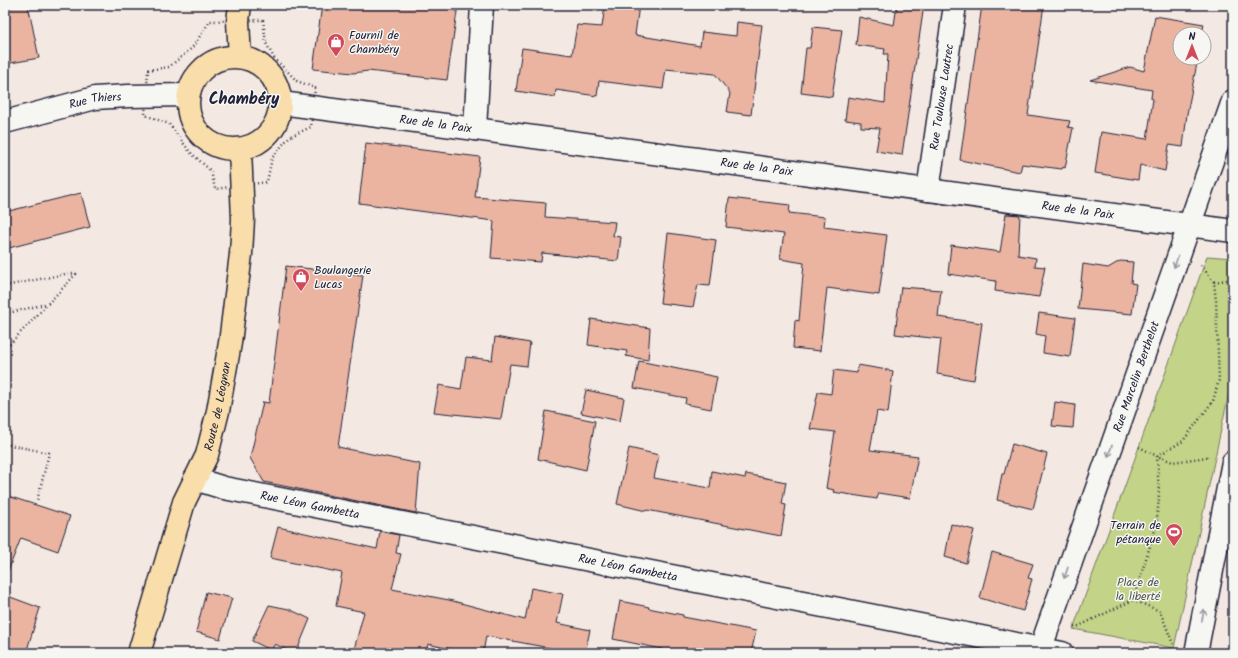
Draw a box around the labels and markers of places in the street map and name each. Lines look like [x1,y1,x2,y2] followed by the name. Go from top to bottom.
[349,26,399,59] place label: Fournil de Chambéry
[326,32,346,57] shop icon: Fournil de Chambéry
[314,261,372,294] place label: Boulangerie Lucas
[291,267,311,292] shop icon: Boulangerie Lucas
[1110,516,1162,549] place label: Terrain de pétanque
[1164,522,1184,547] sports icon: Terrain de pétanque

